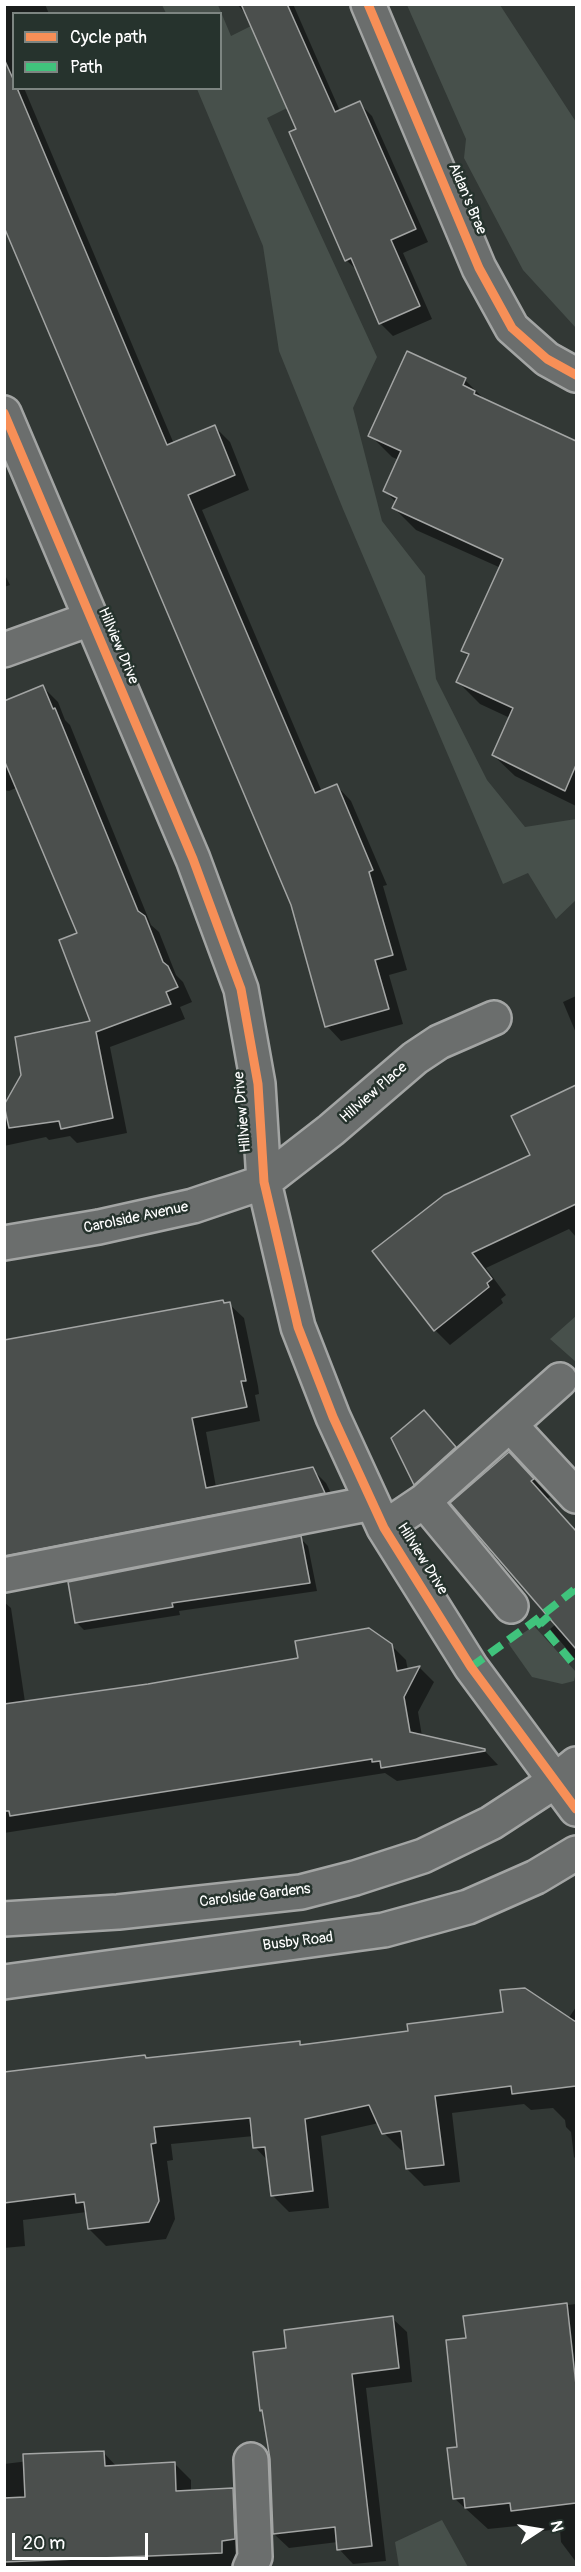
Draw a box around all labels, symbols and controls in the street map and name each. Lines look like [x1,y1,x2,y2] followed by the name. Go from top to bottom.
[12,12,222,90] legend
[70,26,147,49] text: Cycle path
[70,56,103,79] text: Path
[444,161,490,237] street label: Aidan's Brae
[94,605,142,687] street label: Hillview Drive
[337,1059,411,1127] street label: Hillview Place
[230,1071,256,1153] street label: Hillview Drive
[82,1198,190,1238] street label: Carolside Avenue
[393,1520,451,1598] street label: Hillview Drive
[198,1880,312,1912] street label: Carolside Gardens
[262,1929,334,1955] street label: Busby Road
[509,2500,569,2560] north arrow
[546,2519,568,2534] text: N
[15,2521,152,2559] scale bar
[23,2532,65,2555] text: 20 m

